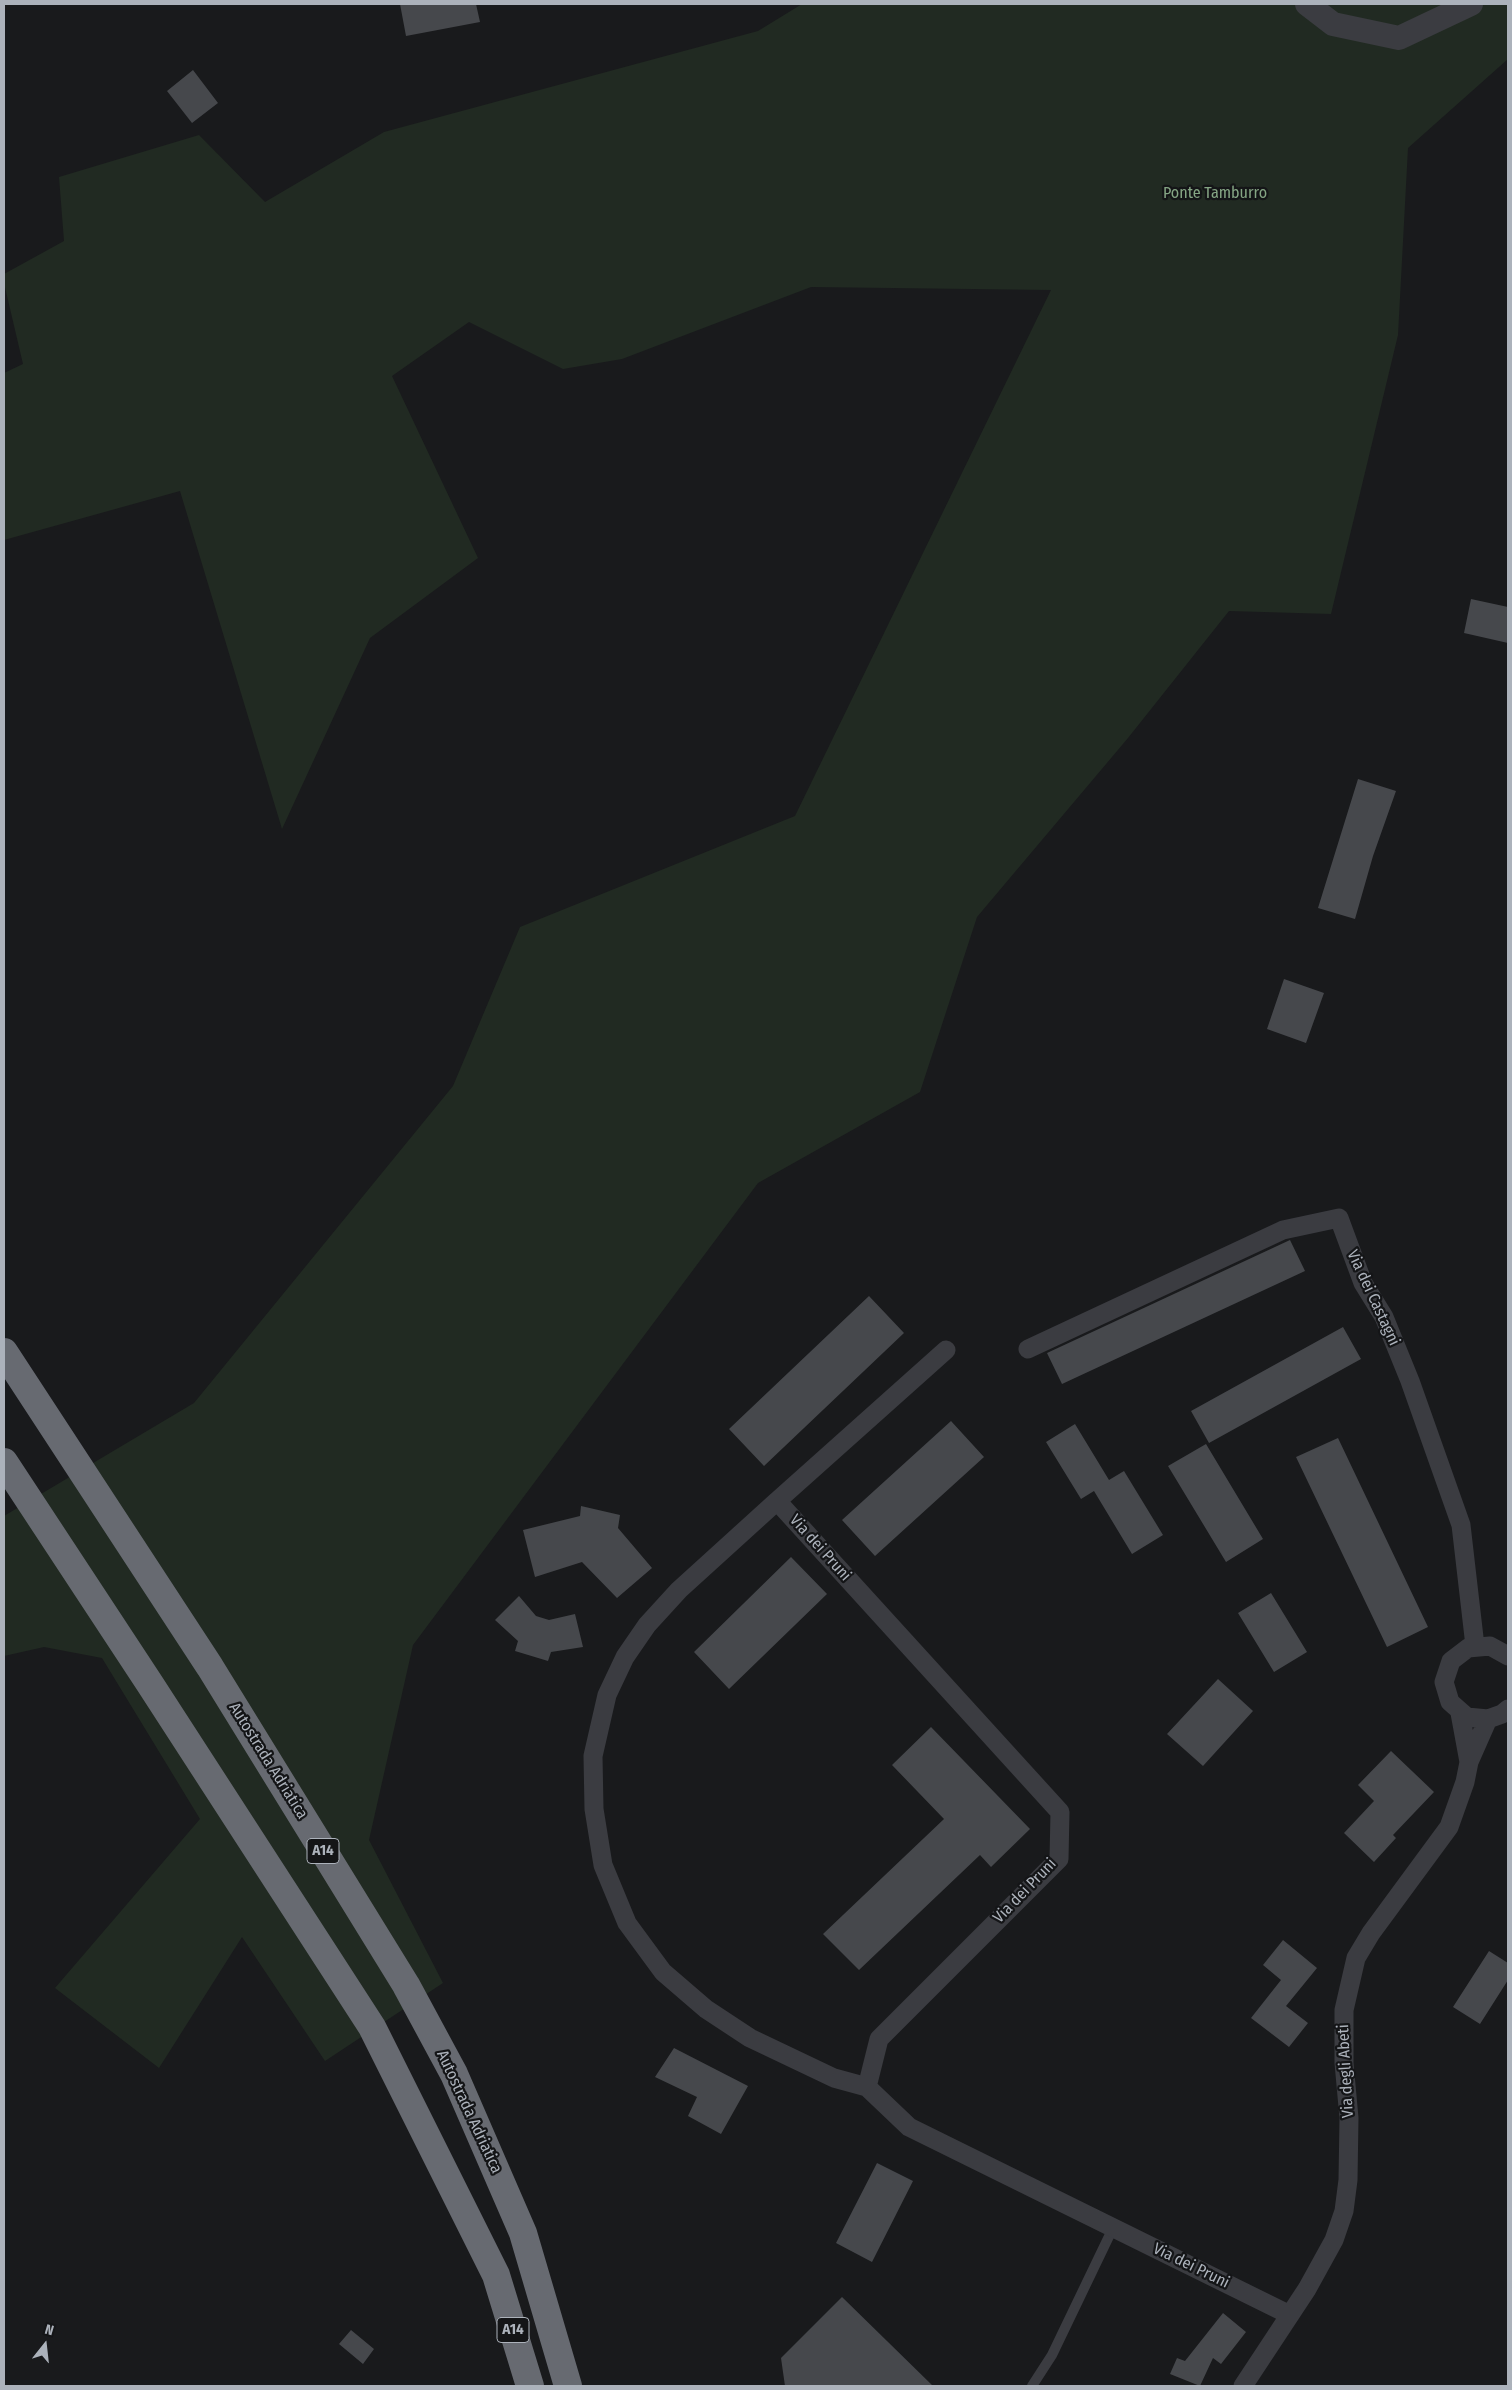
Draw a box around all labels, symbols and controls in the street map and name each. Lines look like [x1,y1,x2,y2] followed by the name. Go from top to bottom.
[1163,184,1267,204] park label: Ponte Tamburro
[1342,1247,1404,1349] street label: Via dei Castagni
[785,1511,855,1585] street label: Via dei Pruni
[224,1699,312,1823] street label: Autostrada Adriatica
[307,1838,339,1864] road number: A14
[989,1855,1061,1927] street label: Via dei Pruni
[1334,2024,1358,2118] street label: Via degli Abeti
[432,2047,506,2177] street label: Autostrada Adriatica
[1150,2239,1232,2293] street label: Via dei Pruni
[497,2318,529,2342] road number: A14
[20,2320,70,2370] north arrow
[43,2321,56,2339] text: N

